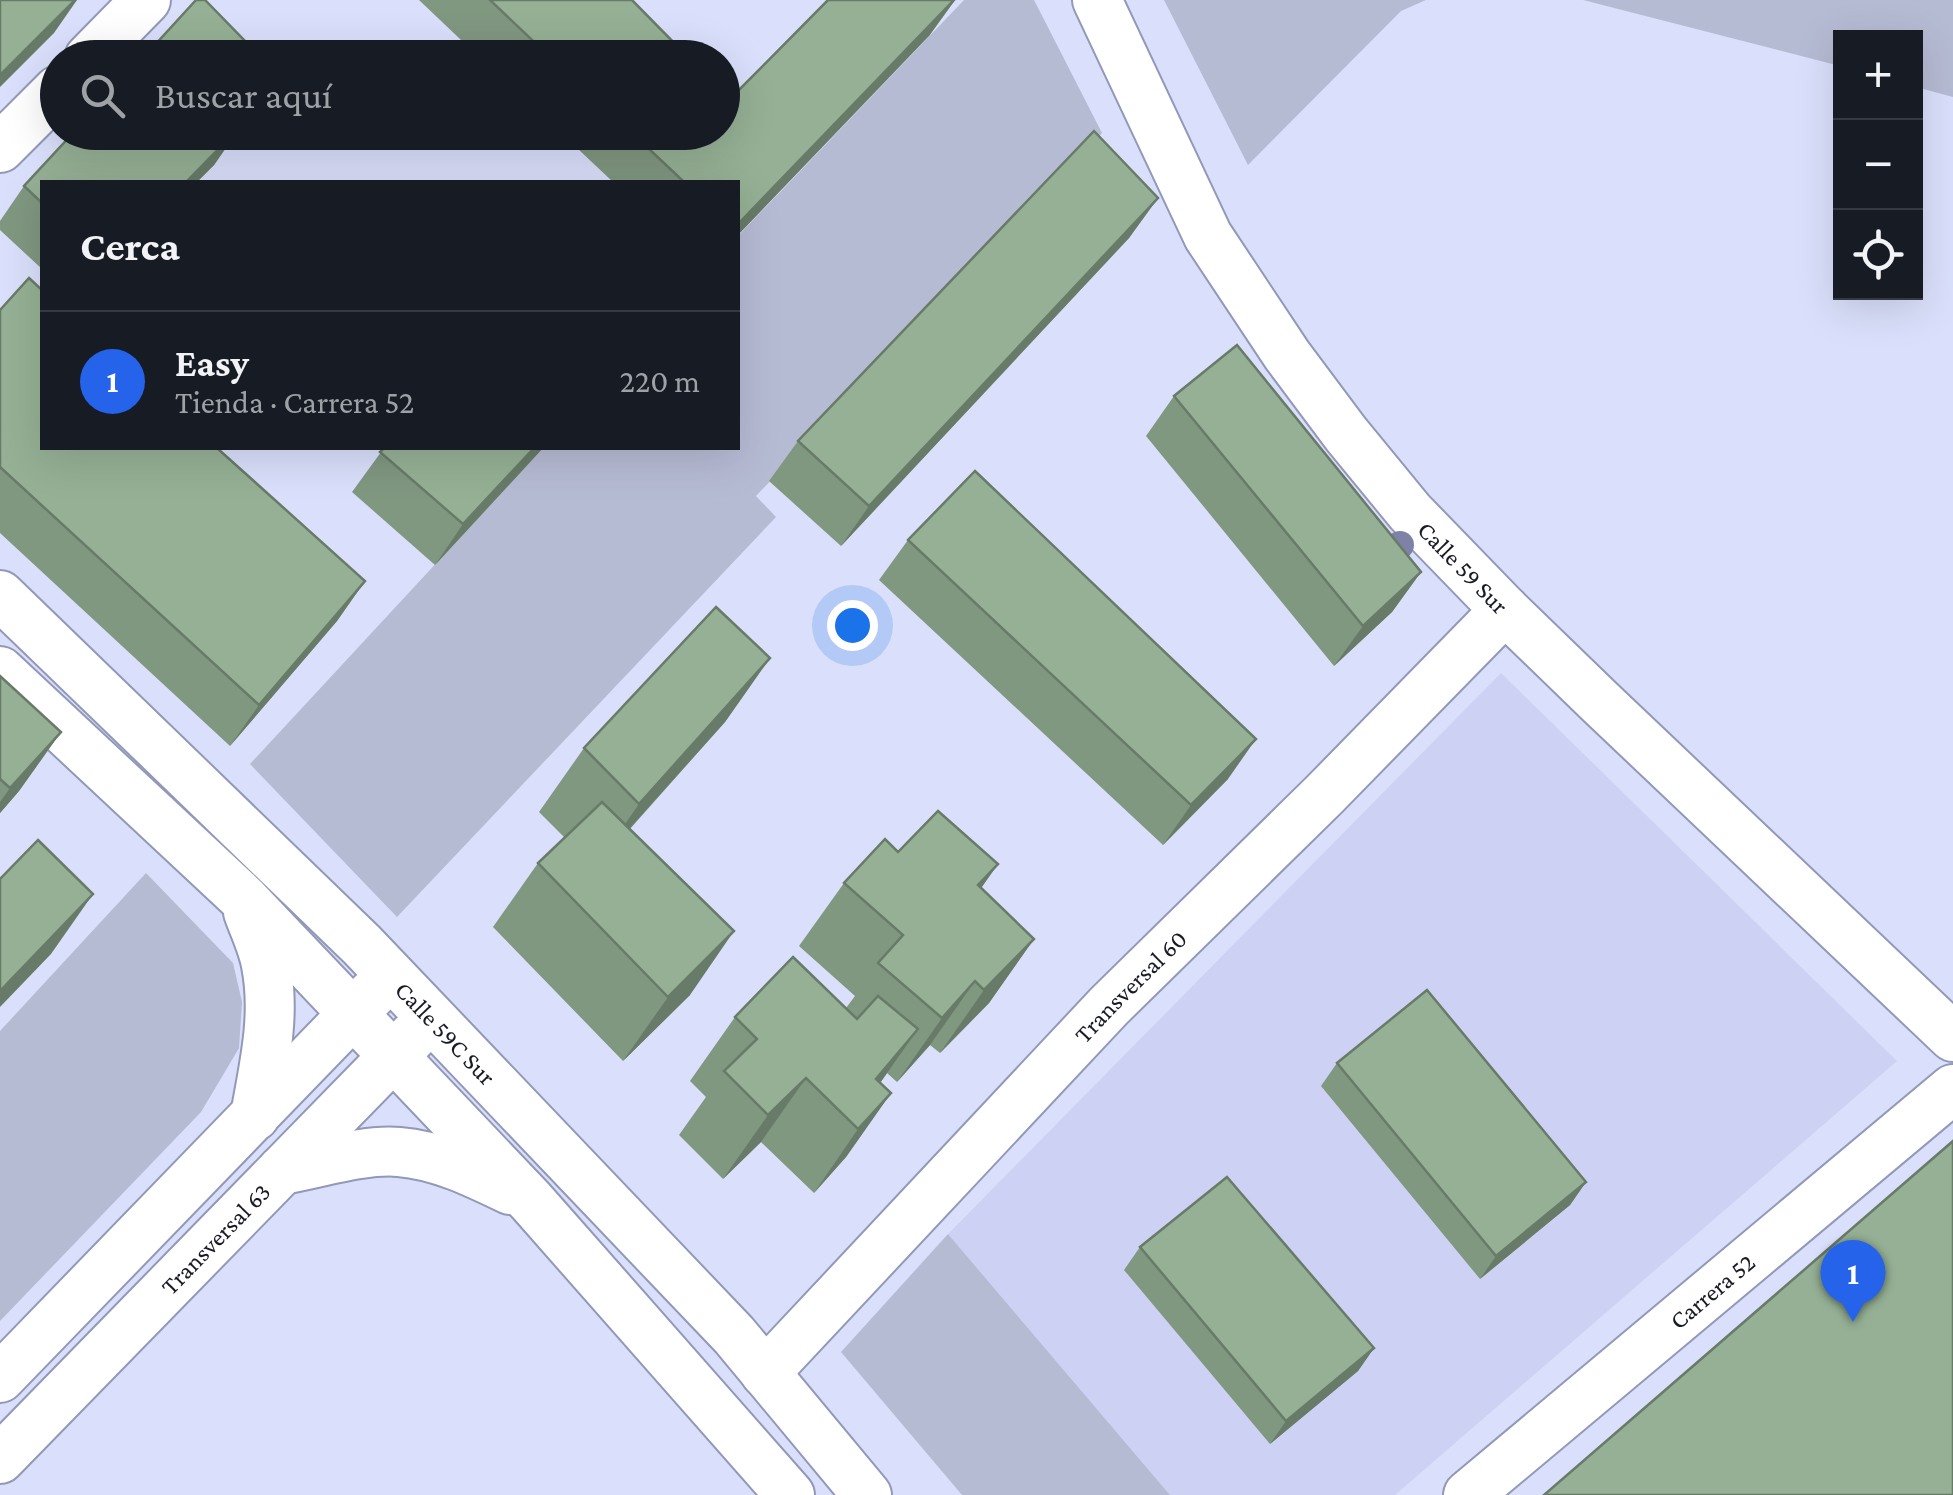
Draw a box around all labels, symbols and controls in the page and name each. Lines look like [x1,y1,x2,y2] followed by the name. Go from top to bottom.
[1833,30,1923,300] map controls
[1833,30,1923,120] button: +
[40,40,740,150] search box
[75,68,130,123] icon: search
[155,74,332,116] text: Buscar aquí
[1833,120,1923,210] button: −
[1833,210,1923,300] button: locate
[80,222,180,269] text: Cerca
[175,342,249,384] text: Easy
[107,363,118,399] text: 1
[620,363,700,399] text: 220 m
[175,384,414,420] text: Tienda · Carrera 52
[1412,516,1514,619] street label: Calle 59 Sur
[827,600,878,651] your location
[1069,925,1192,1048] street label: Transversal 60
[390,976,501,1091] street label: Calle 59C Sur
[156,1178,276,1300] street label: Transversal 63
[1820,1240,1886,1322] pin: 1
[1664,1248,1760,1334] street label: Carrera 52

